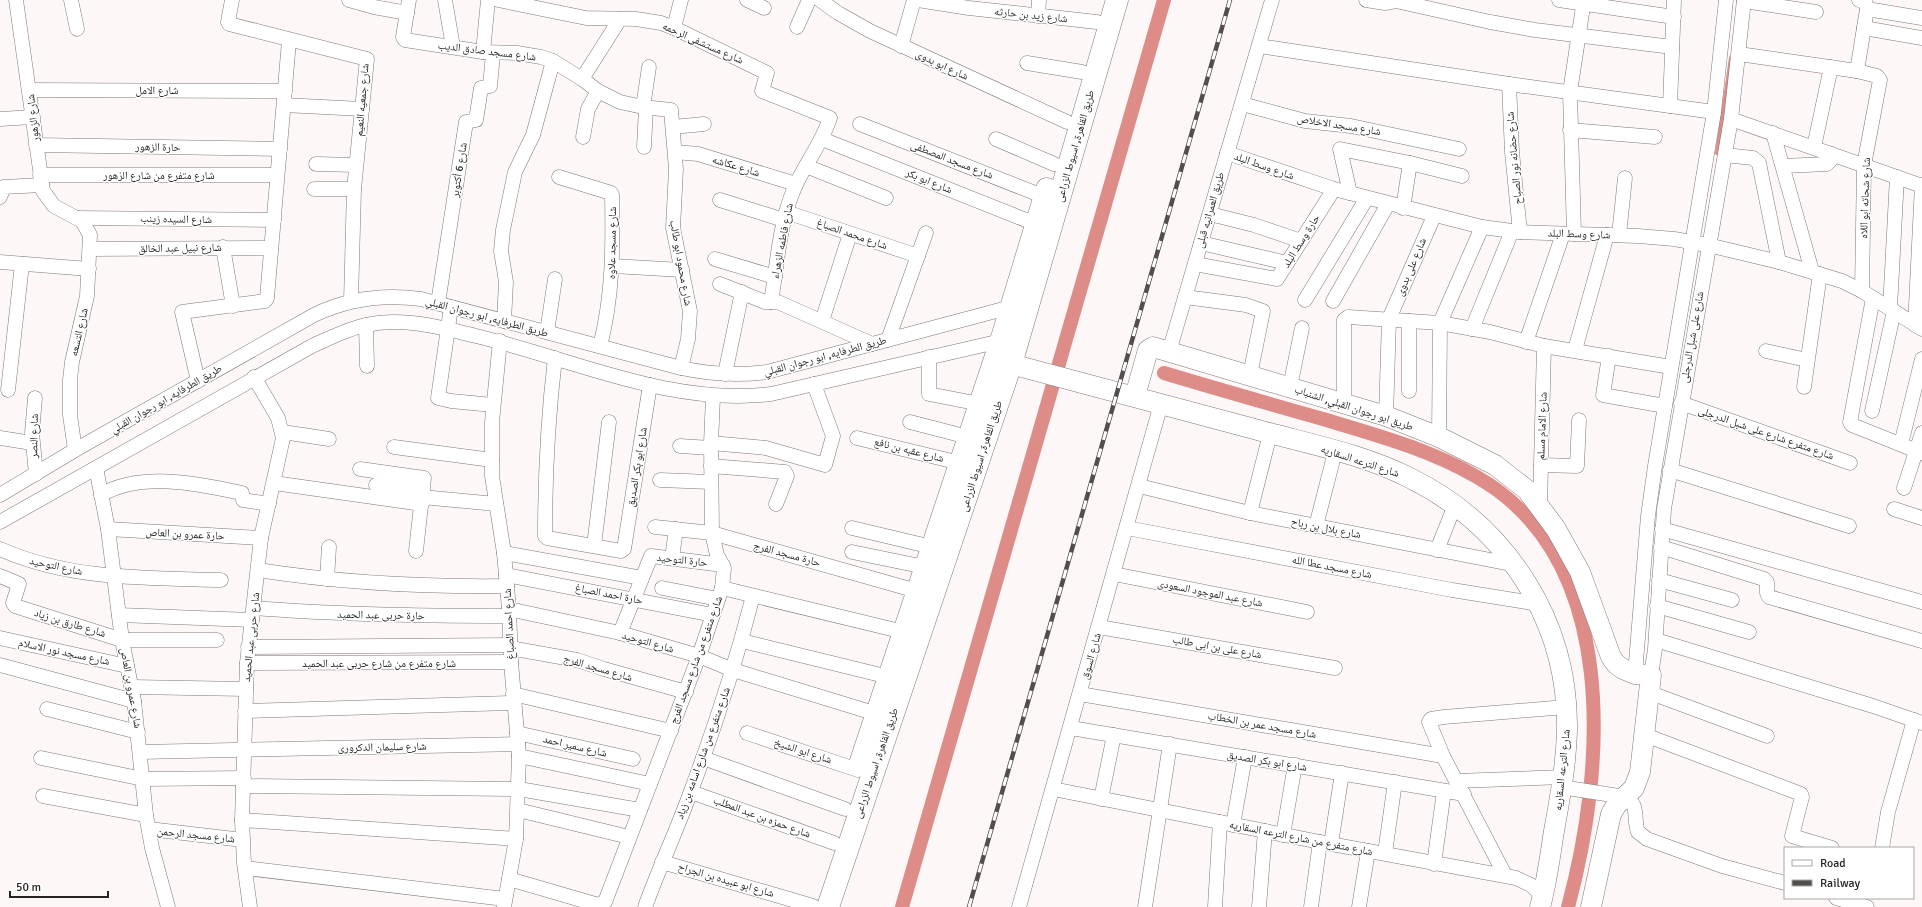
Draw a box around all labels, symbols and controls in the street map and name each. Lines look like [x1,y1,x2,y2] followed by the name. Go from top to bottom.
[994,5,1068,25] street label: شارع زيد بن حارثه
[661,19,745,67] street label: شارع مستشفى الرحمه
[437,39,537,63] street label: شارع مسجد صادق الديب
[914,47,970,83] street label: شارع ابو بدوى
[352,63,373,137] street label: شارع جمعيه النعيم
[135,84,179,97] street label: شارع الامل
[1053,88,1097,204] street label: طريق القاهرة, اسيوط الزراعى
[24,94,42,143] street label: شارع الزهور
[1503,111,1525,205] street label: شارع حضانه نور الصباح
[1296,112,1382,138] street label: شارع مسجد الاخلاص
[909,138,995,182] street label: شارع مسجد المصطفى
[134,140,181,154] street label: حارة الزهور
[447,141,470,199] street label: شارع 6 أكتوبر
[1232,150,1296,182] street label: شارع وسط البلد
[711,153,761,179] street label: شارع عكاشه
[1857,157,1873,239] street label: شارع شحاته ابو اللاه
[903,165,954,196] street label: شارع ابو بكر
[102,169,215,182] street label: شارع متفرع من شارع الزهور
[1193,170,1227,250] street label: طريق العمرانيه قبلى
[768,202,796,280] street label: شارع فاطمه الزهراء
[605,207,619,279] street label: شارع مسجد علاوه
[140,212,212,226] street label: شارع السيده زينب
[1279,212,1323,270] street label: حارة وسط البلد
[815,216,889,252] street label: شارع محمد الصباغ
[667,219,695,307] street label: شارع محمود ابو طالب
[1547,226,1611,242] street label: شارع وسط البلد
[1393,236,1429,298] street label: شارع على بدوى
[138,241,222,255] street label: شارع نبيل عبد الخالق
[1678,290,1706,384] street label: شارع على شبل الدرجلى
[424,294,550,341] street label: طريق الطرفايه, ابو رجوان القبلي
[67,307,91,357] street label: شارع التسعه
[762,333,888,380] street label: طريق الطرفايه, ابو رجوان القبلي
[108,362,225,438] street label: طريق الطرفايه, ابو رجوان القبلي
[1292,383,1415,435] street label: طريق ابو رجوان القبلي, الشنباب
[1534,392,1551,460] street label: شارع الامام مسلم
[957,399,1005,513] street label: طريق القاهرة, اسيوط الزراعى
[1696,404,1836,462] street label: شارع متفرع شارع على شبل الدرجلى
[27,414,41,459] street label: شارع النصر
[624,426,650,508] street label: شارع ابو بكر الصديق
[873,435,945,465] street label: شارع عقبه بن نافع
[1319,442,1401,480] street label: شارع الترعه السقاريه
[1290,515,1362,541] street label: شارع بلال بن رباح
[145,525,225,543] street label: حارة عمرو بن العاص
[752,539,822,569] street label: حارة مسجد الفرج
[656,551,708,569] street label: حارة التوحيد
[1291,553,1373,581] street label: شارع مسجد عطا الله
[28,554,84,578] street label: شارع التوحيد
[1156,576,1264,610] street label: شارع عبد الموجود السعودى
[574,581,644,607] street label: حارة احمد الصباغ
[501,588,517,660] street label: شارع احمد الصباغ
[240,591,262,683] street label: شارع حربى عبد الحميد
[667,594,725,726] street label: شارع متفرع من شارع مسجد الفرج
[33,606,107,640] street label: شارع طارق بن زياد
[337,608,425,622] street label: حارة حربى عبد الحميد
[620,628,676,656] street label: شارع التوحيد
[1078,631,1104,681] street label: شارع السوق
[1171,633,1263,661] street label: شارع على بن ابى طالب
[17,636,111,668] street label: شارع مسجد نور الاسلام
[118,647,144,729] street label: شارع عمرو بن العاص
[562,652,634,684] street label: شارع مسجد الفرج
[302,657,456,670] street label: شارع متفرع من شارع حربى عبد الحميد
[673,685,733,821] street label: شارع متفرع من شارع اسامه بن زياد
[851,706,901,820] street label: طريق القاهرة, اسيوط الزراعى
[1207,709,1317,741] street label: شارع مسجد عمر بن الخطاب
[1551,729,1573,811] street label: شارع الترعه السقاريه
[542,732,608,760] street label: شارع سمير احمد
[772,736,834,766] street label: شارع ابو الشيخ
[338,740,426,754] street label: شارع سليمان الدكرورى
[1226,748,1308,774] street label: شارع ابو بكر الصديق
[712,793,812,841] street label: شارع حمزه بن عبد المطلب
[1228,818,1374,858] street label: شارع متفرع من شارع الترعه السقاريه
[157,824,235,846] street label: شارع مسجد الرحمن
[1784,847,1914,899] legend
[1820,856,1846,871] text: Road
[676,860,776,900] street label: شارع ابو عبيده بن الجراح
[10,873,108,899] scale bar
[1820,876,1860,891] text: Railway
[16,880,41,895] text: 50 m

